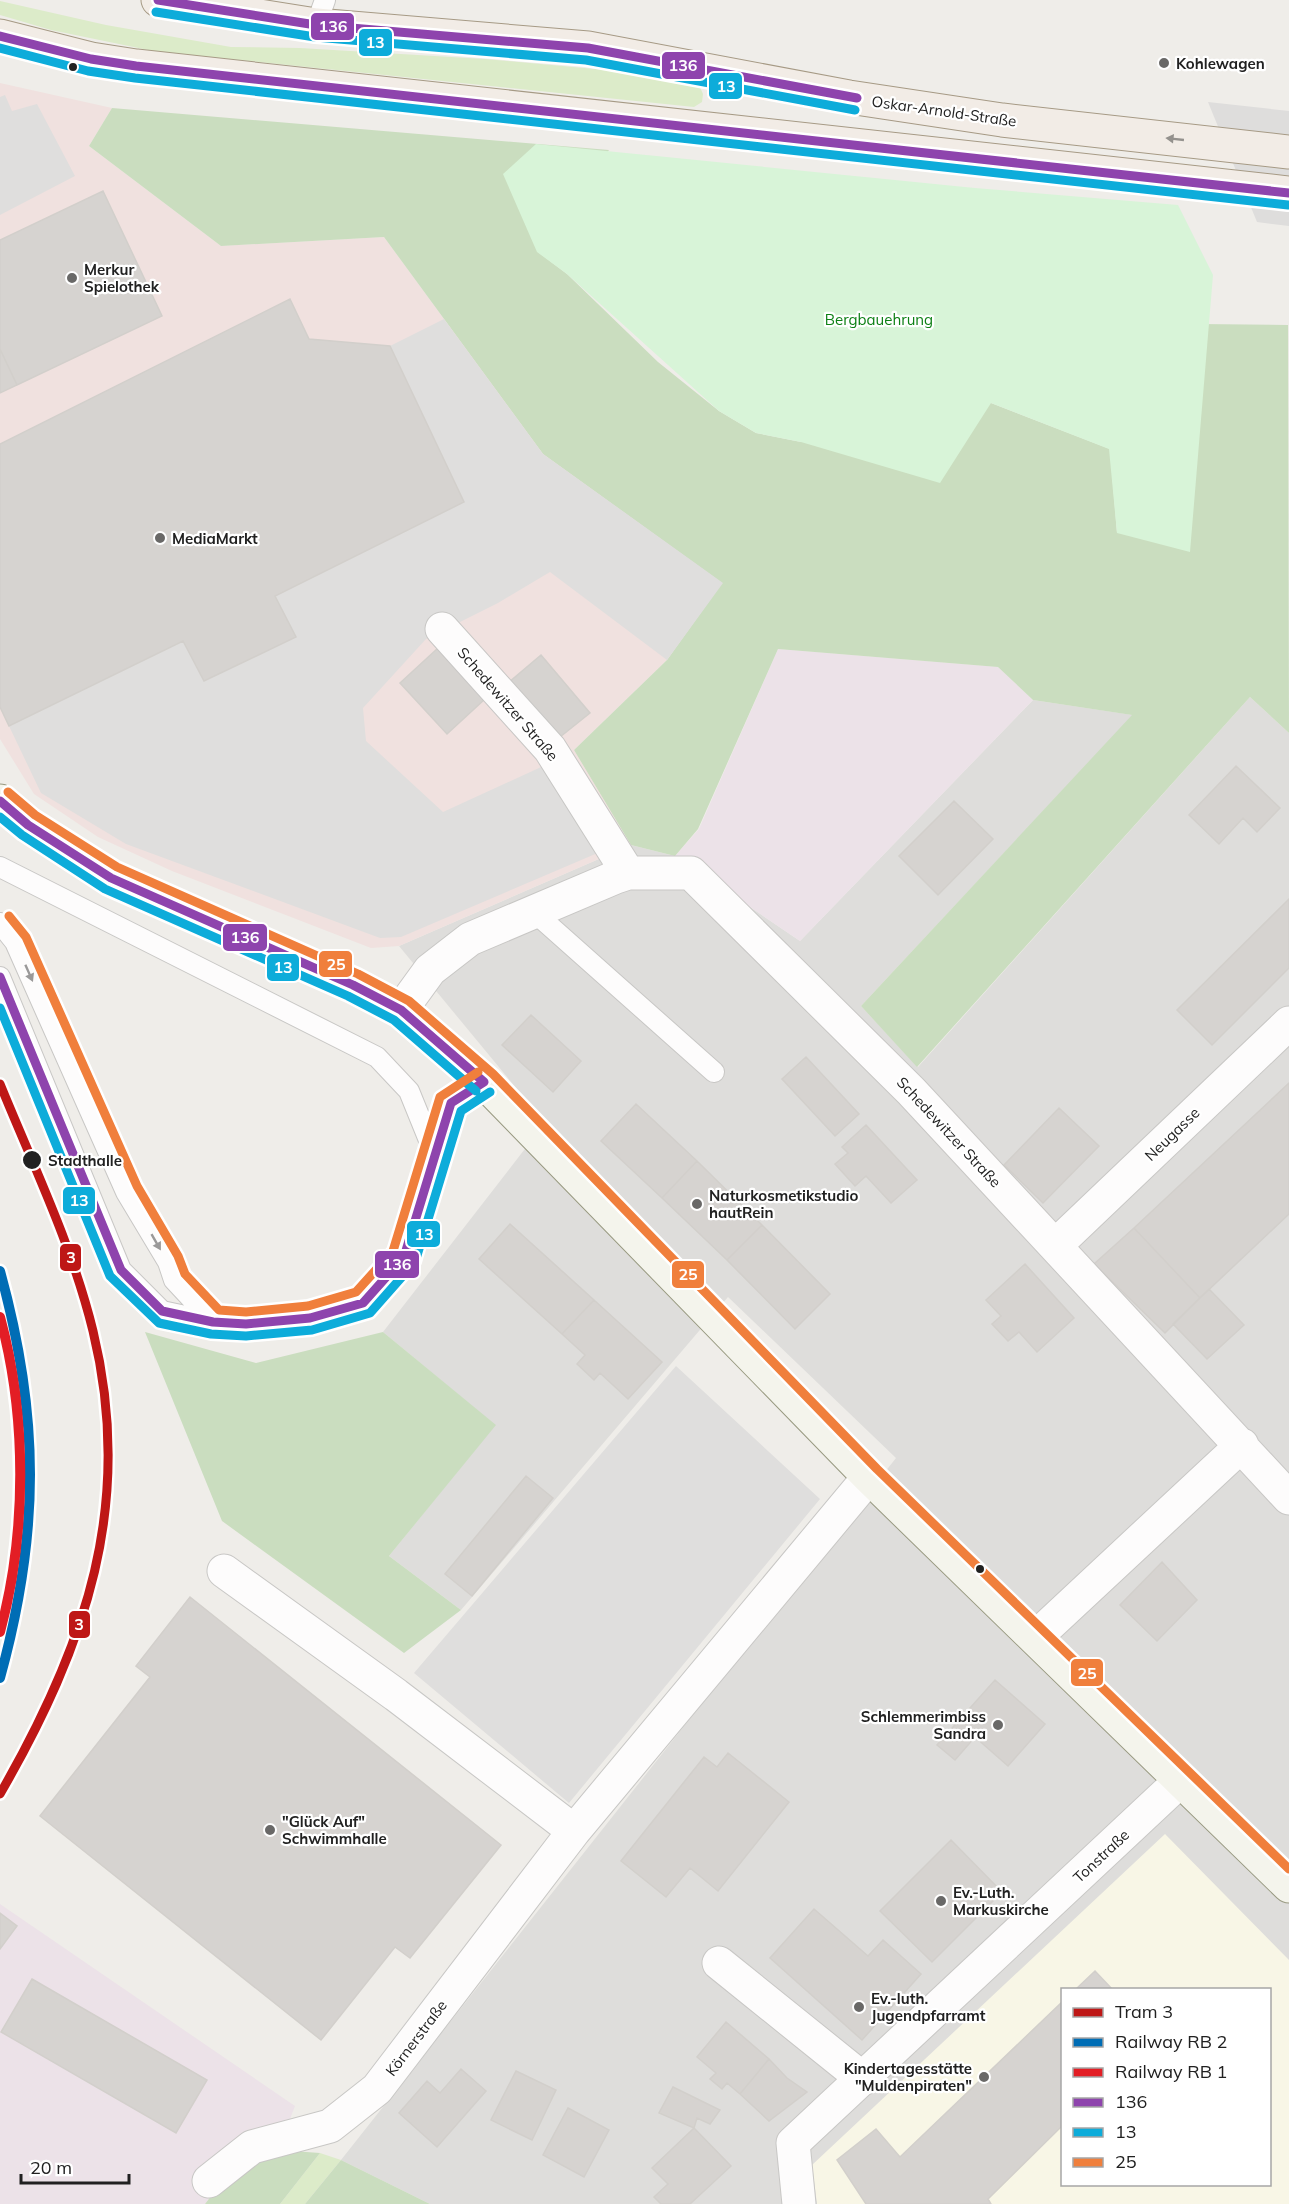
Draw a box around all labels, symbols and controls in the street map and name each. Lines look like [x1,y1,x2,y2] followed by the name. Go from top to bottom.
[310,12,355,41] line badge: 136
[319,16,348,36] text: 136
[358,28,393,57] line badge: 13
[365,32,385,52] text: 13
[661,51,706,80] line badge: 136
[1176,54,1265,73] place label: Kohlewagen
[669,55,698,75] text: 136
[1157,56,1171,70] marker: Kohlewagen
[67,61,79,73] unlabelled marker
[708,72,743,100] line badge: 13
[716,76,736,96] text: 13
[870,91,1018,131] street label: Oskar-Arnold-Straße
[1165,135,1184,144] one-way arrow
[84,260,160,296] place label: Merkur Spielothek
[65,271,79,285] marker: Merkur Spielothek
[825,310,933,329] park label: Bergbauehrung
[172,529,258,548] place label: MediaMarkt
[153,531,167,545] marker: MediaMarkt
[453,643,563,765] street label: Schedewitzer Straße
[222,923,268,952] line badge: 136
[231,927,260,947] text: 136
[318,950,353,978] line badge: 25
[266,953,300,982] line badge: 13
[326,954,346,974] text: 25
[273,957,293,977] text: 13
[24,964,34,982] one-way arrow
[893,1073,1005,1191] street label: Schedewitzer Straße
[1141,1103,1203,1165] street label: Neugasse
[21,1149,43,1171] marker: Stadthalle
[48,1151,122,1170] place label: Stadthalle
[62,1186,96,1215] line badge: 13
[709,1186,858,1222] place label: Naturkosmetikstudio hautRein
[69,1190,89,1210] text: 13
[690,1197,704,1211] marker: Naturkosmetikstudio hautRein
[406,1220,441,1248] line badge: 13
[414,1224,434,1244] text: 13
[151,1234,161,1251] one-way arrow
[59,1243,82,1272] line badge: 3
[66,1247,76,1267] text: 3
[374,1250,420,1279] line badge: 136
[383,1254,412,1274] text: 136
[671,1260,705,1289] line badge: 25
[678,1264,698,1284] text: 25
[974,1563,986,1575] unlabelled marker
[68,1610,91,1639] line badge: 3
[74,1614,84,1634] text: 3
[1070,1658,1104,1687] line badge: 25
[1077,1663,1097,1683] text: 25
[861,1707,986,1743] place label: Schlemmerimbiss Sandra
[991,1718,1005,1732] marker: Schlemmerimbiss Sandra
[282,1812,387,1848] place label: "Glück Auf" Schwimmhalle
[263,1823,277,1837] marker: "Glück Auf" Schwimmhalle
[1069,1825,1133,1887] street label: Tonstraße
[953,1883,1049,1919] place label: Ev.-Luth. Markuskirche
[934,1894,948,1908] marker: Ev.-Luth. Markuskirche
[1061,1988,1271,2186] legend
[871,1989,986,2025] place label: Ev.-luth. Jugendpfarramt
[381,1996,451,2080] street label: Körnerstraße
[852,2000,866,2014] marker: Ev.-luth. Jugendpfarramt
[1115,2000,1173,2023] text: Tram 3
[1115,2030,1227,2053] text: Railway RB 2
[844,2059,972,2095] place label: Kindertagesstätte "Muldenpiraten"
[1115,2060,1227,2083] text: Railway RB 1
[977,2070,991,2084] marker: Kindertagesstätte "Muldenpiraten"
[1115,2090,1147,2113] text: 136
[1115,2120,1137,2143] text: 13
[21,2147,129,2185] scale bar
[1115,2150,1137,2173] text: 25
[30,2156,72,2179] text: 20 m

